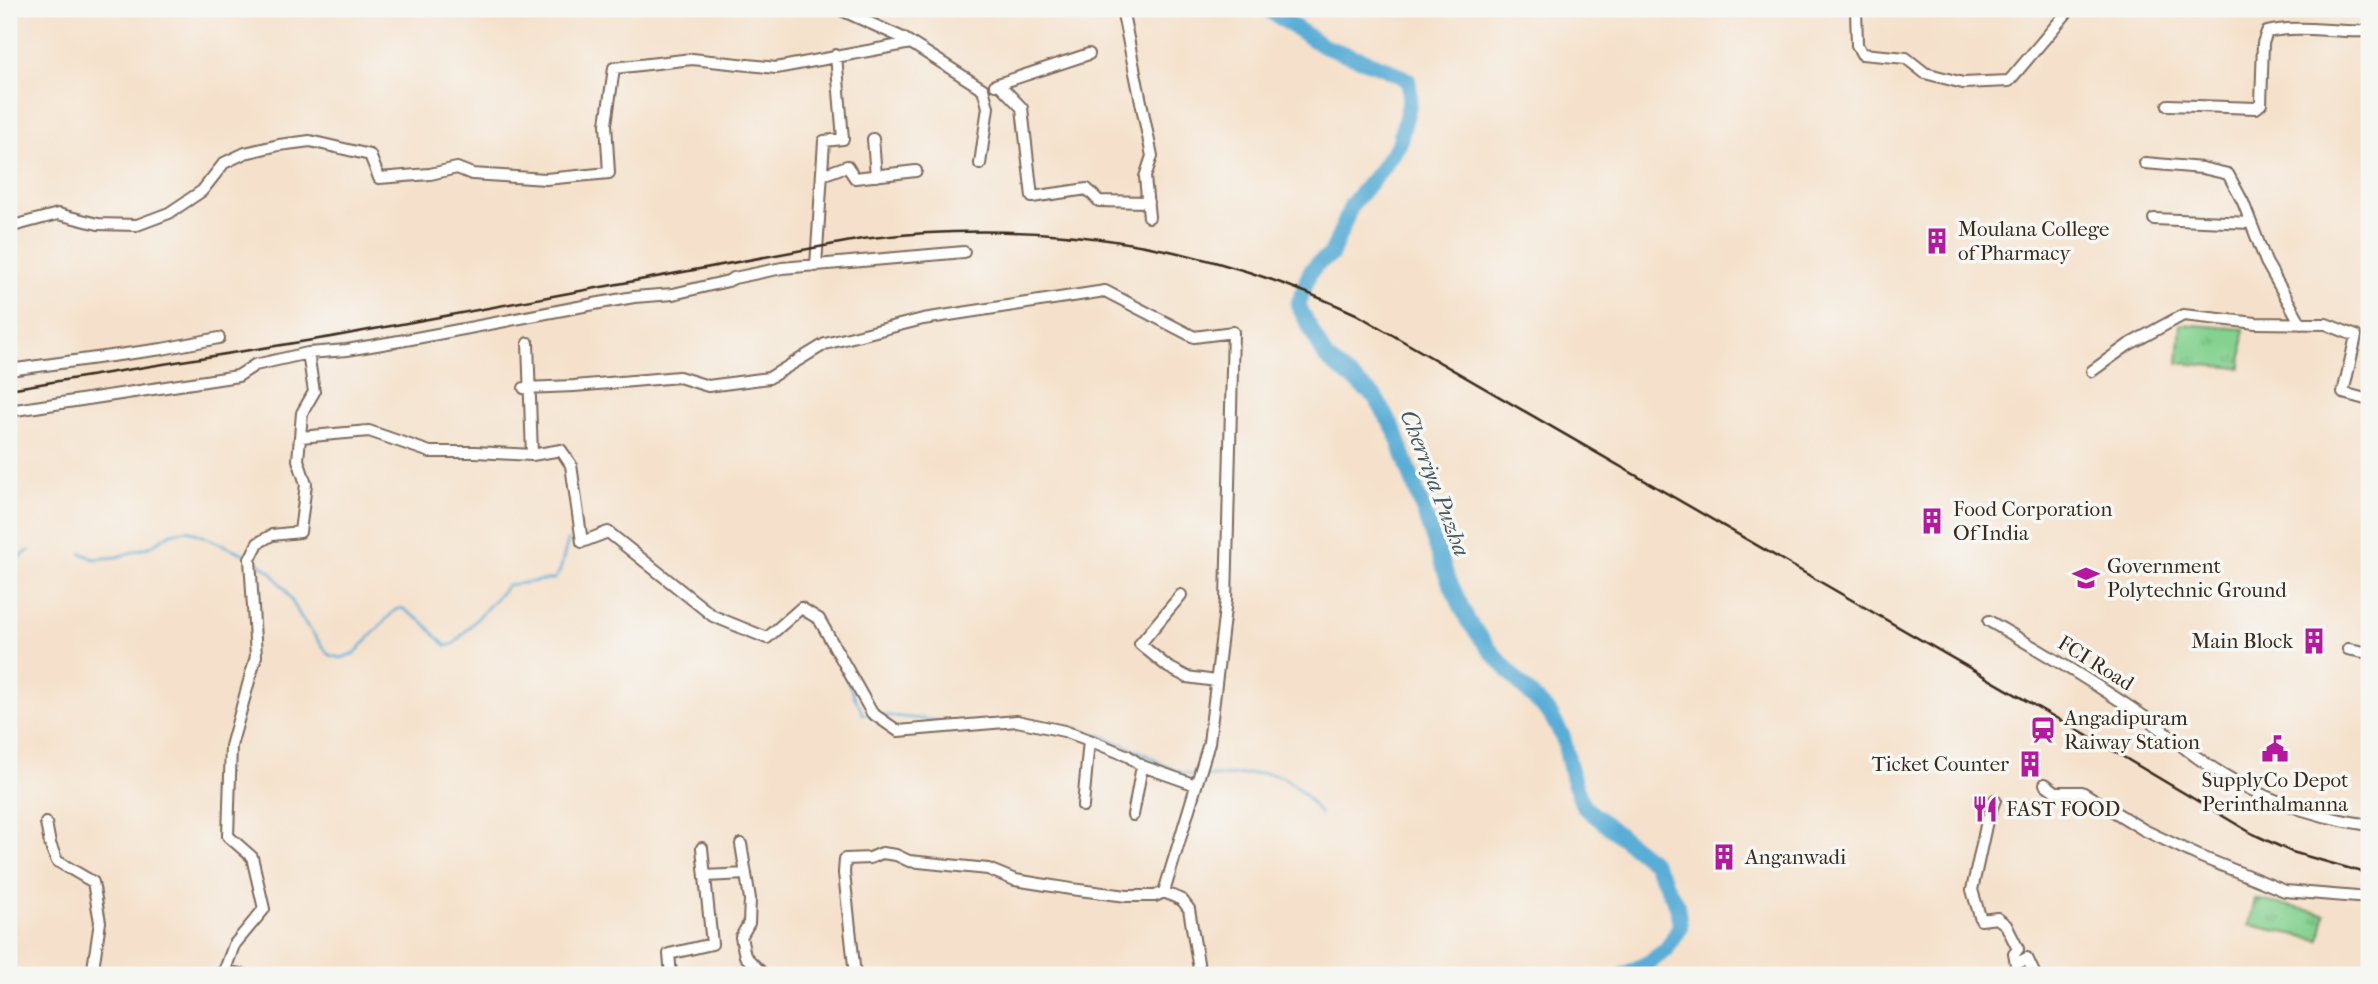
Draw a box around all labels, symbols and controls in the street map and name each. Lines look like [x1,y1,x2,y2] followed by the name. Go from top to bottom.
[1958,217,2109,265] place label: Moulana College of Pharmacy
[1922,226,1952,256] building icon: Moulana College of Pharmacy
[1395,406,1475,560] water label: Cherriya Puzha
[1953,497,2112,545] place label: Food Corporation Of India
[1917,506,1947,536] building icon: Food Corporation Of India
[2107,554,2287,602] place label: Government Polytechnic Ground
[2071,563,2101,593] school or university icon: Government Polytechnic Ground
[2299,626,2329,656] building icon: Main Block
[2191,629,2293,653] place label: Main Block
[2054,630,2139,696] street label: FCI Road
[2063,706,2200,754] place label: Angadipuram Raiway Station
[2028,715,2058,745] station icon: Angadipuram Raiway Station
[2260,734,2290,764] public building icon: SupplyCo Depot Perinthalmanna
[2015,749,2045,779] building icon: Ticket Counter
[1872,752,2009,776] place label: Ticket Counter
[2201,768,2349,816] place label: SupplyCo Depot Perinthalmanna
[1970,794,2000,824] restaurant icon: FAST FOOD
[2006,797,2120,821] place label: FAST FOOD
[1709,842,1739,872] building icon: Anganwadi
[1744,845,1846,869] place label: Anganwadi

